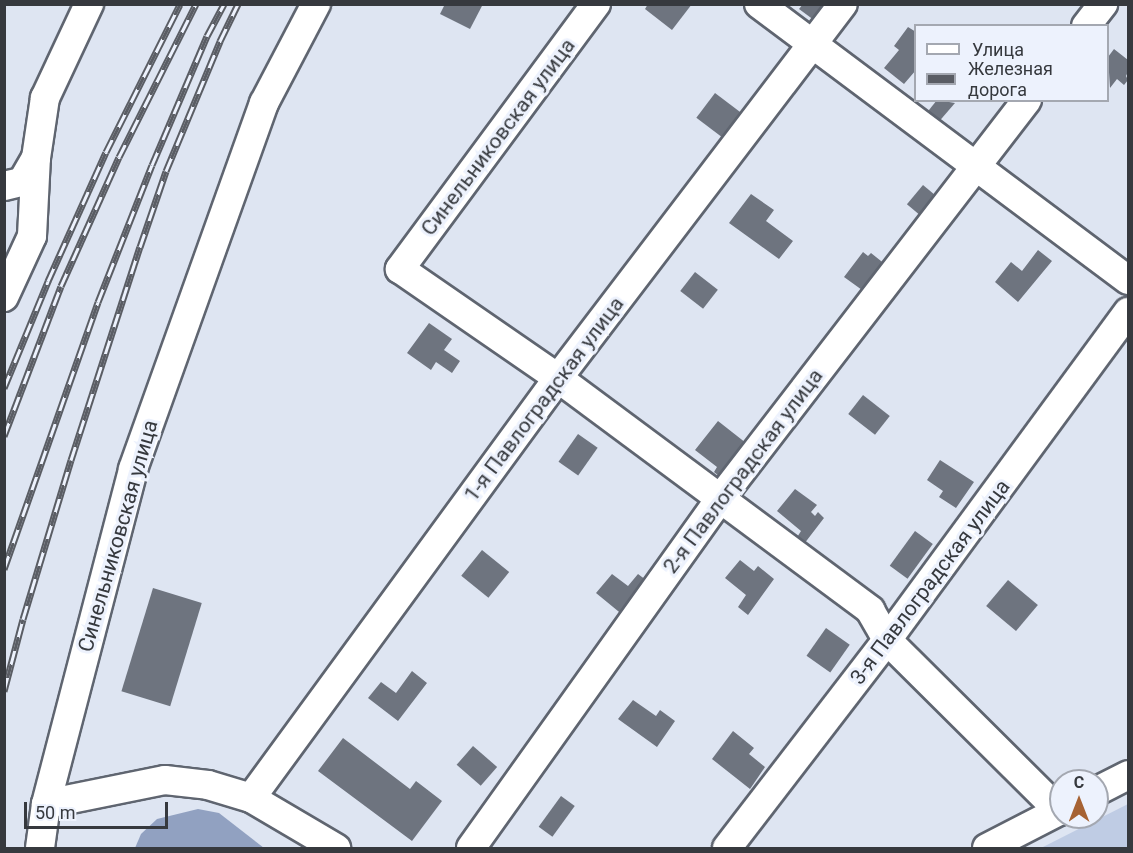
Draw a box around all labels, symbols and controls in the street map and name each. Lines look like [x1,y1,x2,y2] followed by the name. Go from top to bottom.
[914,24,1109,102] legend
[416,34,580,240] street label: Синельниковская улица
[972,39,1024,60] text: Улица
[968,58,1053,100] text: Железная дорога
[459,292,629,506] street label: 1-я Павлоградская улица
[658,364,828,578] street label: 2-я Павлоградская улица
[73,417,163,655] street label: Синельниковская улица
[845,475,1015,689] street label: 3-я Павлоградская улица
[1049,769,1109,829] north arrow
[1074,773,1084,792] text: С
[27,790,171,828] scale bar
[35,802,75,823] text: 50 m

